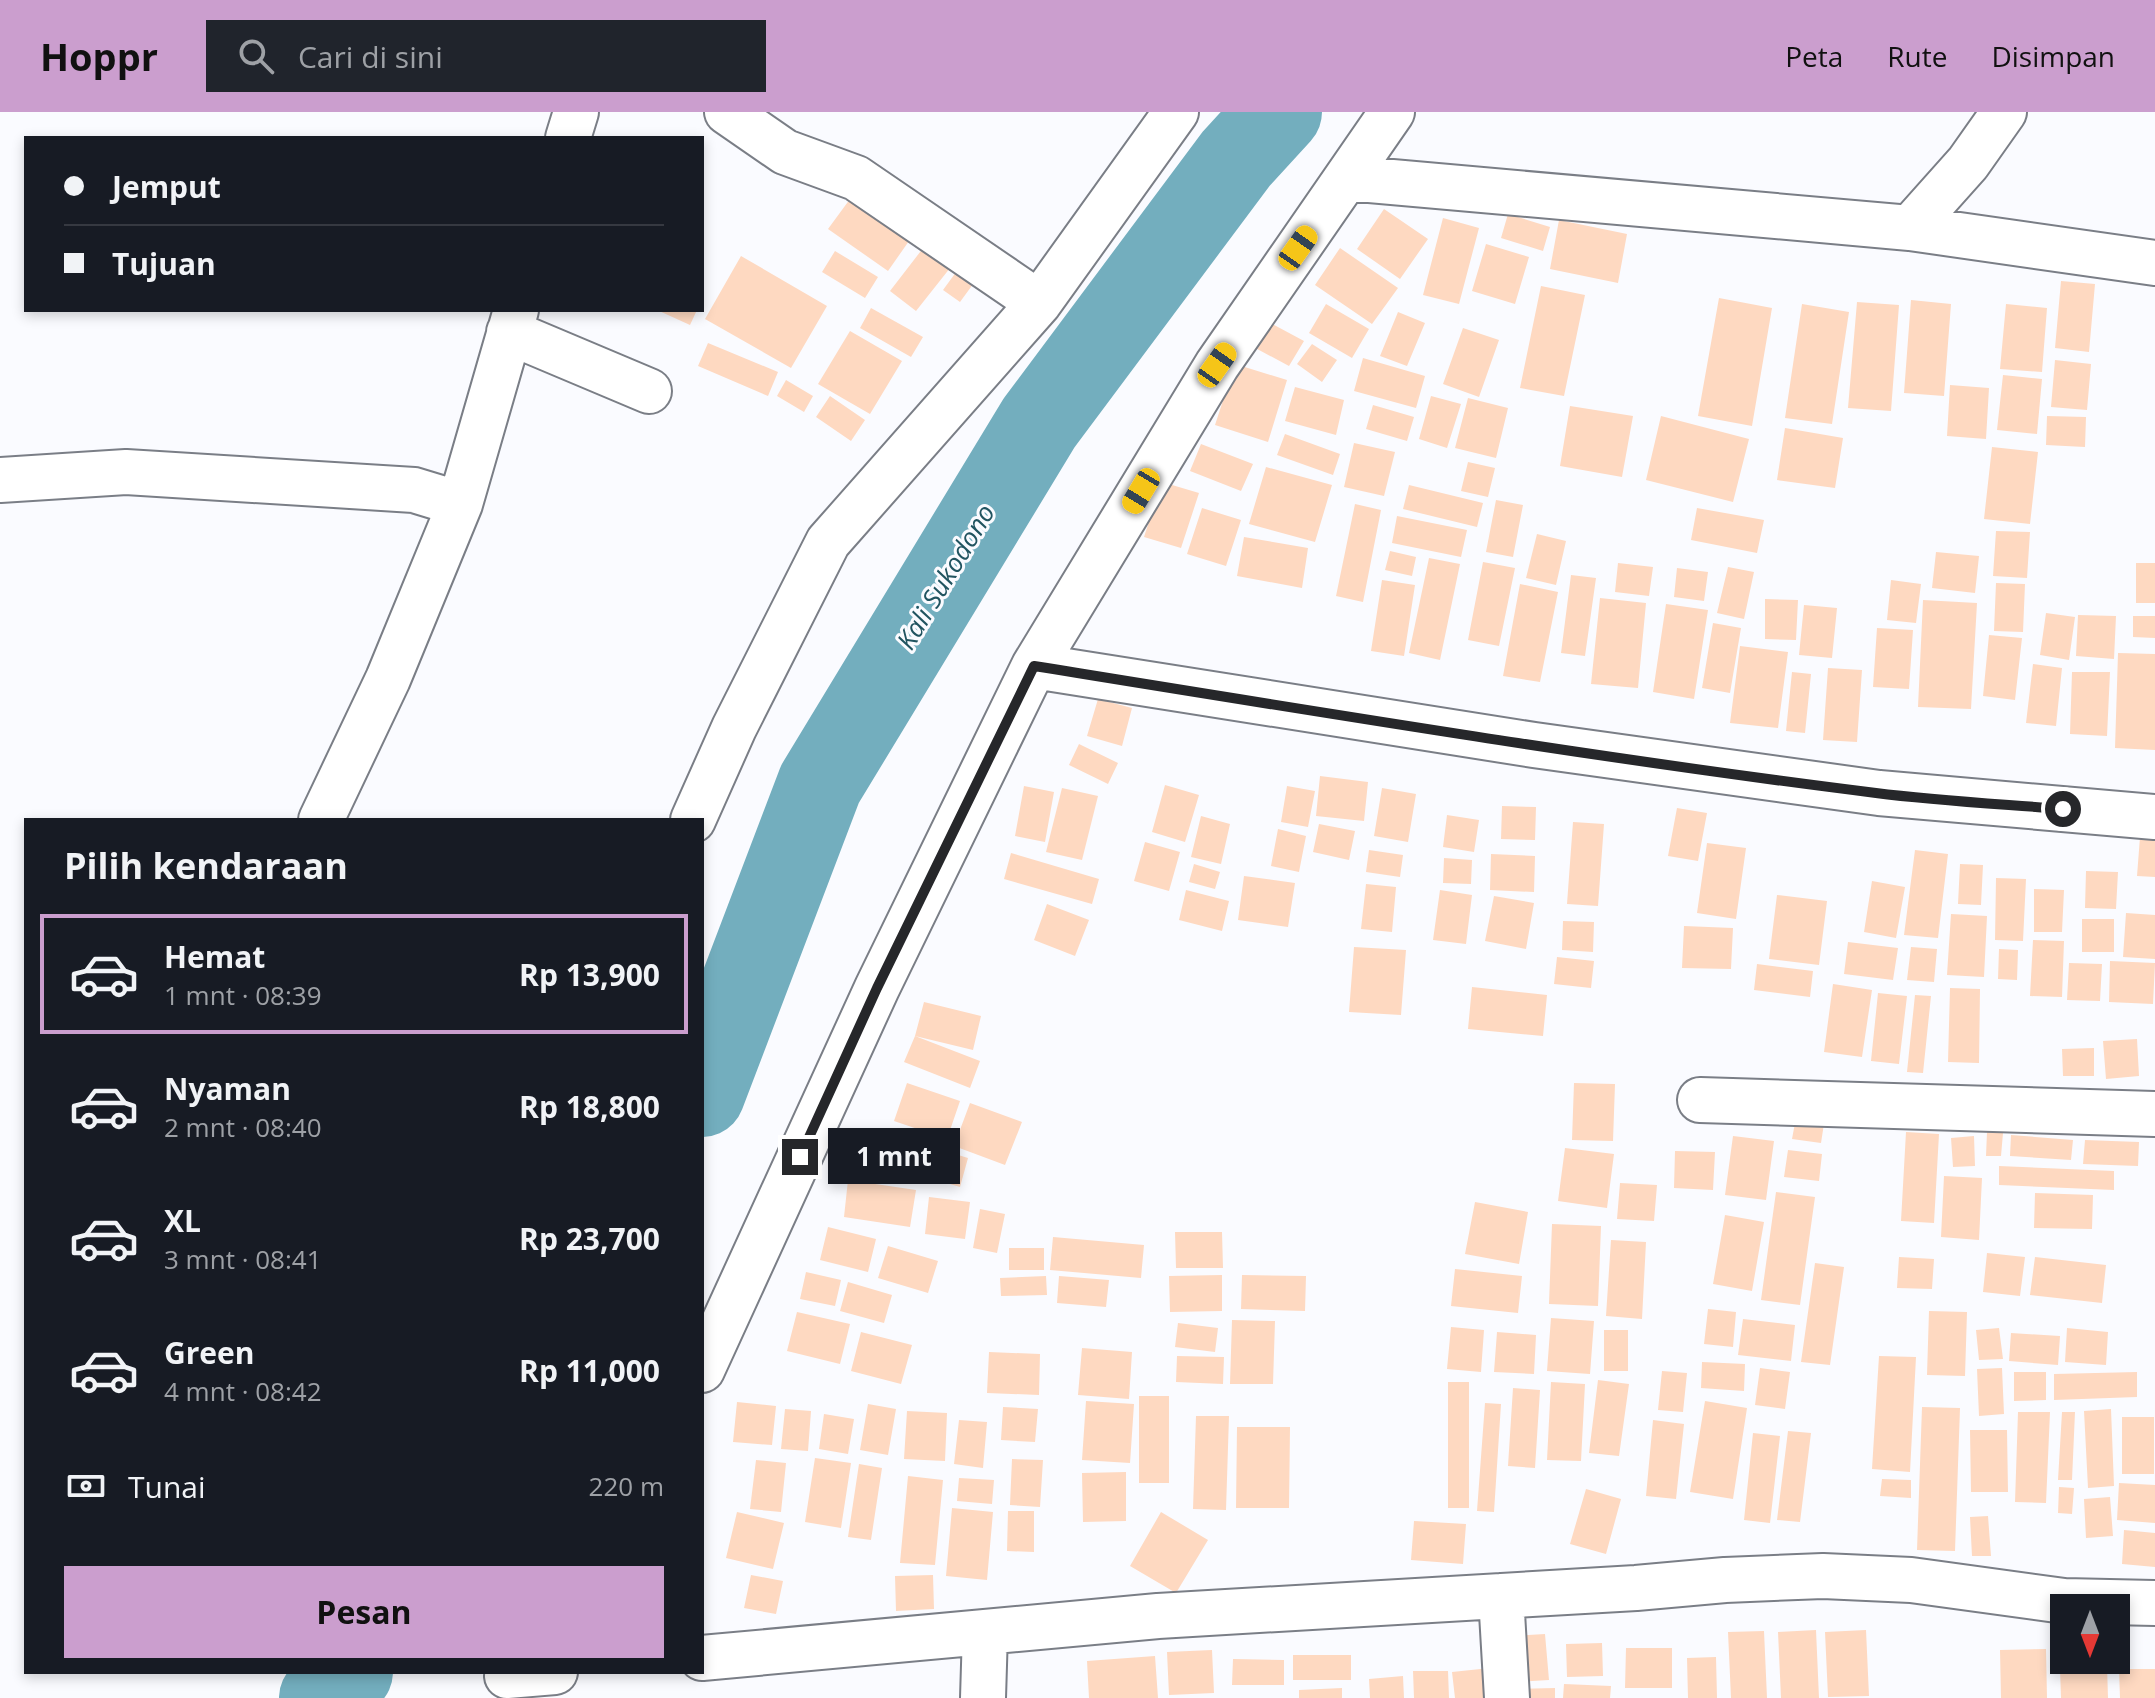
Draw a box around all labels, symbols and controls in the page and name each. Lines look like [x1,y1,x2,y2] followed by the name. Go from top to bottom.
[206,20,766,92] search box
[40,30,158,82] text: Hoppr
[234,34,278,78] icon: search
[298,36,443,77] text: Cari di sini
[1785,37,1843,75] text: Peta
[1887,37,1947,75] text: Rute
[1991,37,2115,75] text: Disimpan
[112,166,221,207] text: Jemput
[1274,221,1322,275] car
[112,243,216,284] text: Tujuan
[1193,338,1241,392] car
[1118,464,1164,518] car
[888,497,1003,656] water label: Kali Sukodono
[2045,791,2081,827] route start
[64,841,348,890] text: Pilih kendaraan
[164,936,265,977] text: Hemat
[68,938,140,1010] icon: car
[519,954,660,995] text: Rp 13,900
[164,977,322,1013] text: 1 mnt · 08:39
[164,1068,291,1109] text: Nyaman
[68,1070,140,1142] icon: car
[519,1086,660,1127] text: Rp 18,800
[164,1109,322,1145] text: 2 mnt · 08:40
[828,1129,960,1185] callout: 1 mnt
[856,1138,932,1174] text: 1 mnt
[782,1139,818,1175] route end
[164,1200,201,1241] text: XL
[68,1202,140,1274] icon: car
[519,1218,660,1259] text: Rp 23,700
[164,1241,322,1277] text: 3 mnt · 08:41
[164,1332,255,1373] text: Green
[68,1334,140,1406] icon: car
[519,1350,660,1391] text: Rp 11,000
[164,1373,322,1409] text: 4 mnt · 08:42
[64,1464,108,1508] icon: cash
[128,1466,206,1507] text: Tunai
[589,1468,664,1504] text: 220 m
[64,1566,664,1658] button: Pesan
[2050,1594,2130,1674] north arrow
[2050,1594,2130,1674] map controls

